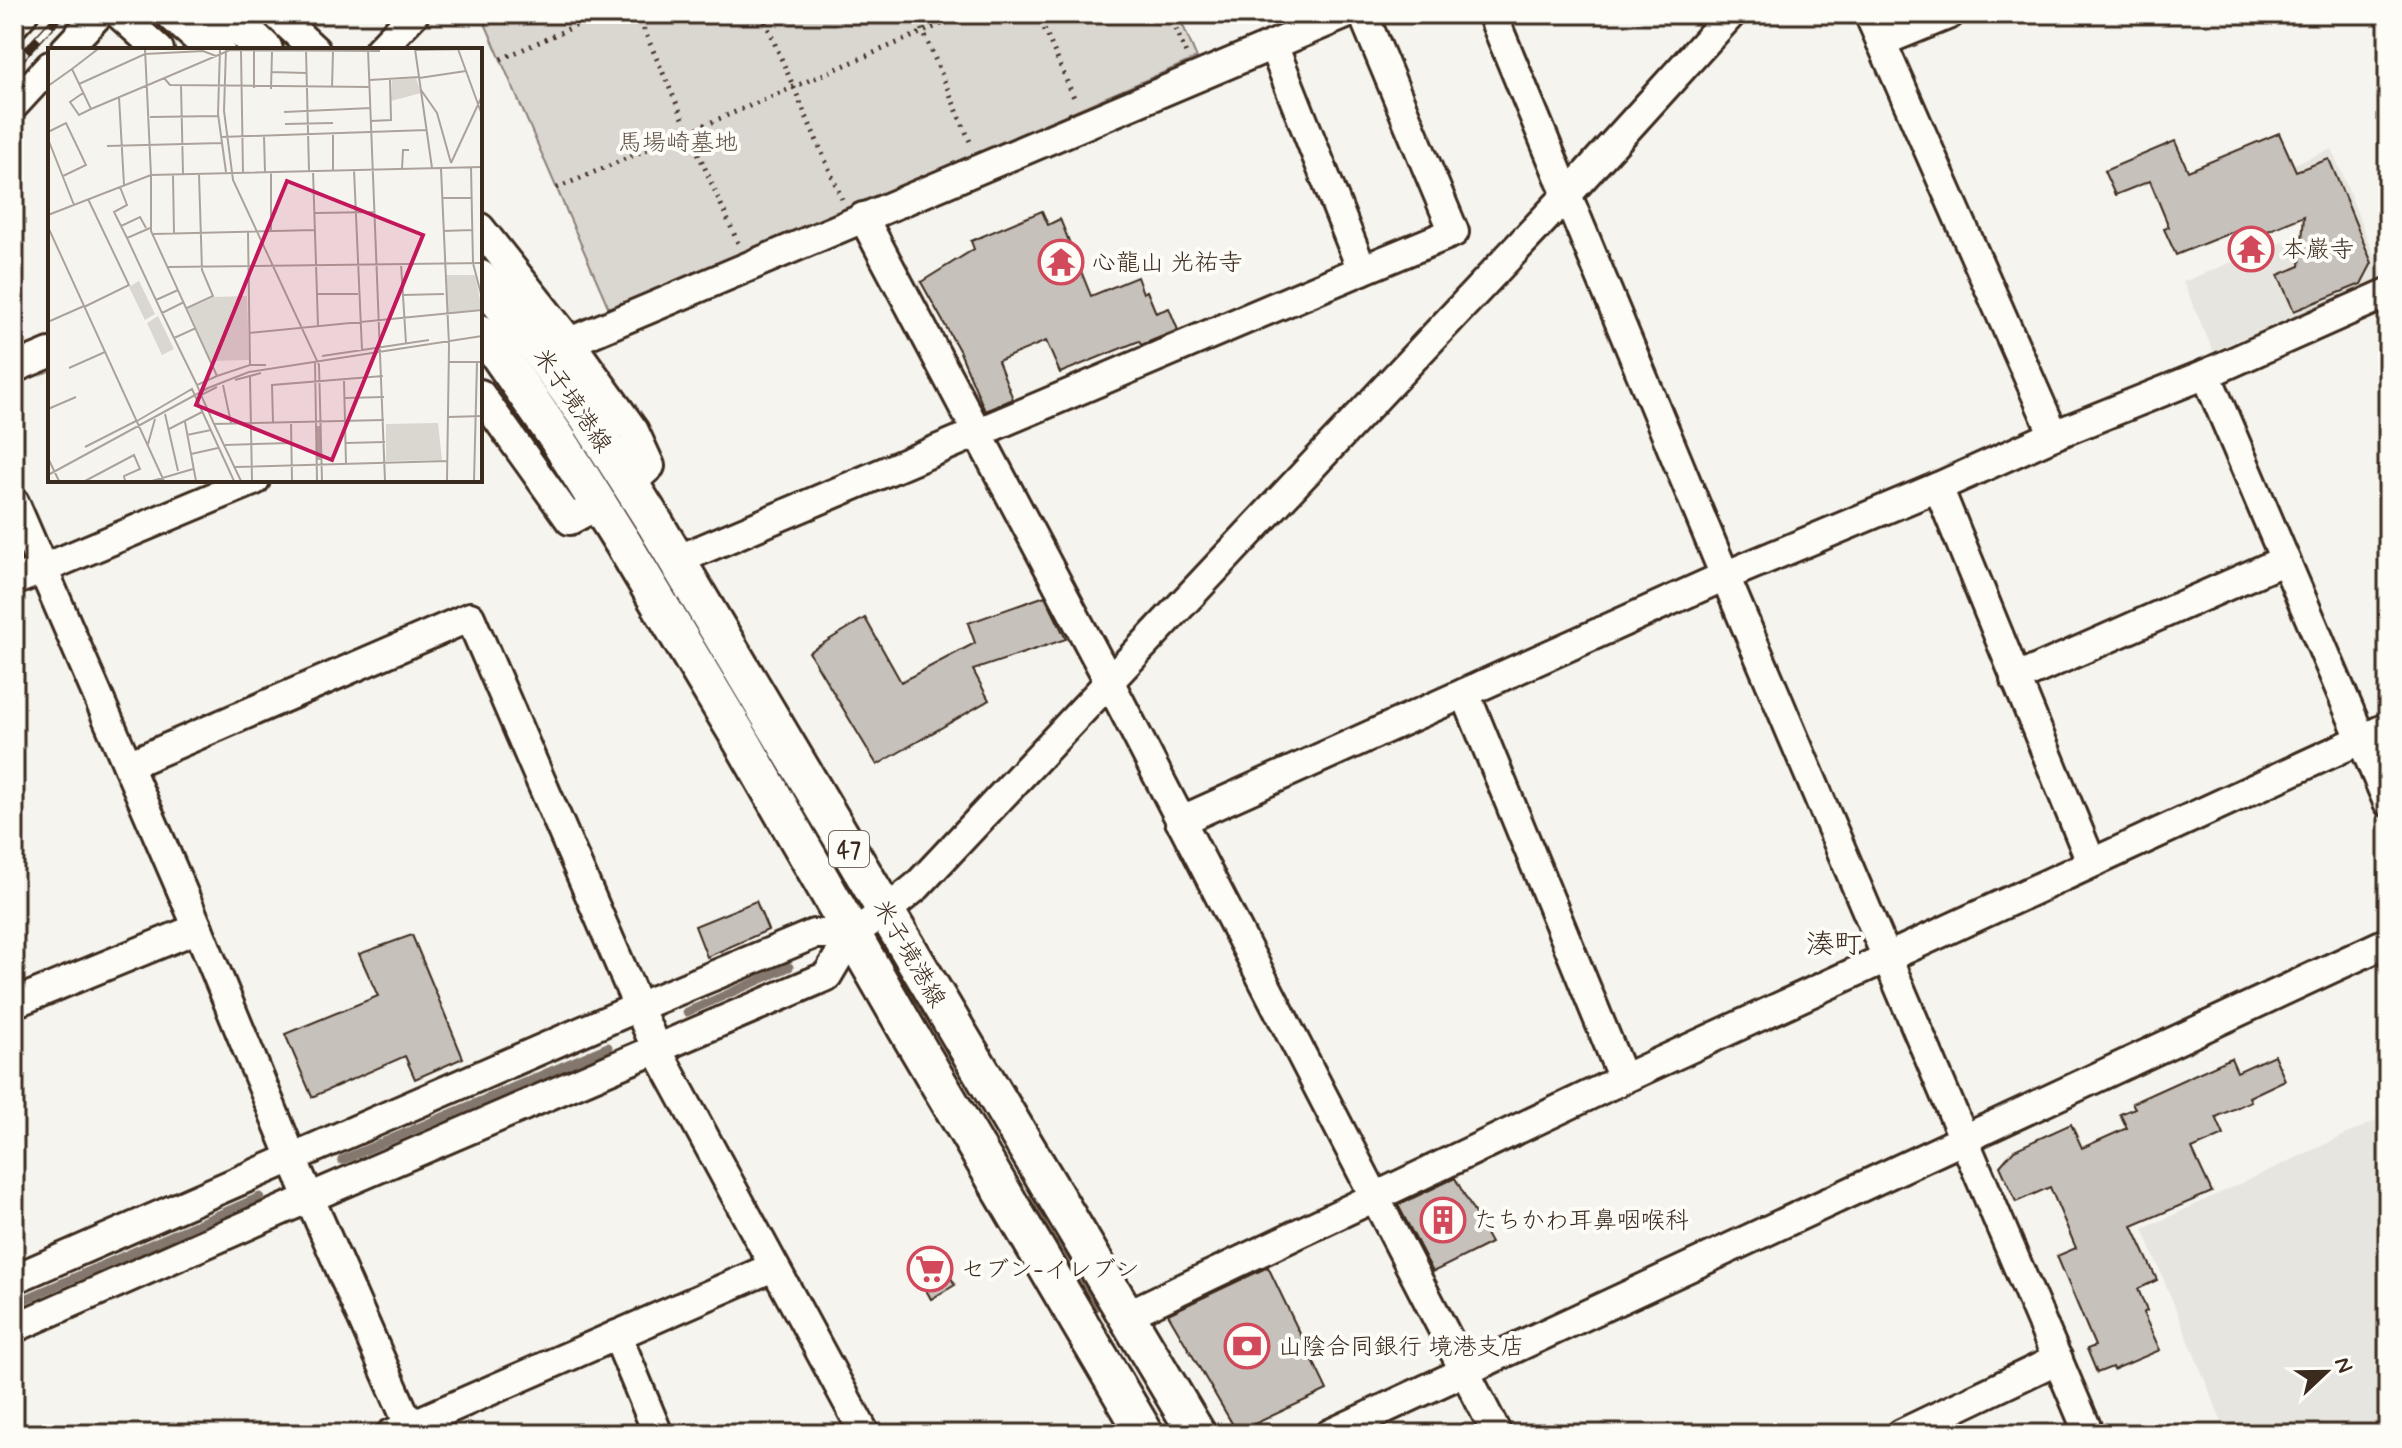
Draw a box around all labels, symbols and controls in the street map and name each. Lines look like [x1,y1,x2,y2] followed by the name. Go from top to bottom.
[48,48,482,482] inset map
[618,128,738,159] park label: 馬場崎墓地
[2227,225,2275,273] temple icon: 本巌寺
[2282,235,2354,266] place label: 本巌寺
[1037,238,1085,286] temple icon: 心龍山 光祐寺
[1092,248,1242,279] place label: 心龍山 光祐寺
[525,342,618,459] street label: 米子境港線
[829,831,869,867] road number: 47
[865,894,952,1013] street label: 米子境港線
[1806,927,1862,964] district label: 湊町
[1419,1196,1467,1244] building icon: たちかわ耳鼻咽喉科
[1474,1206,1689,1237] place label: たちかわ耳鼻咽喉科
[906,1245,954,1293] supermarket icon: セブン-イレブン
[961,1255,1140,1286] place label: セブン-イレブン
[1223,1322,1271,1370] bank icon: 山陰合同銀行 境港支店
[1278,1332,1524,1363] place label: 山陰合同銀行 境港支店
[2286,1332,2366,1412] north arrow
[2327,1353,2358,1377] text: N

